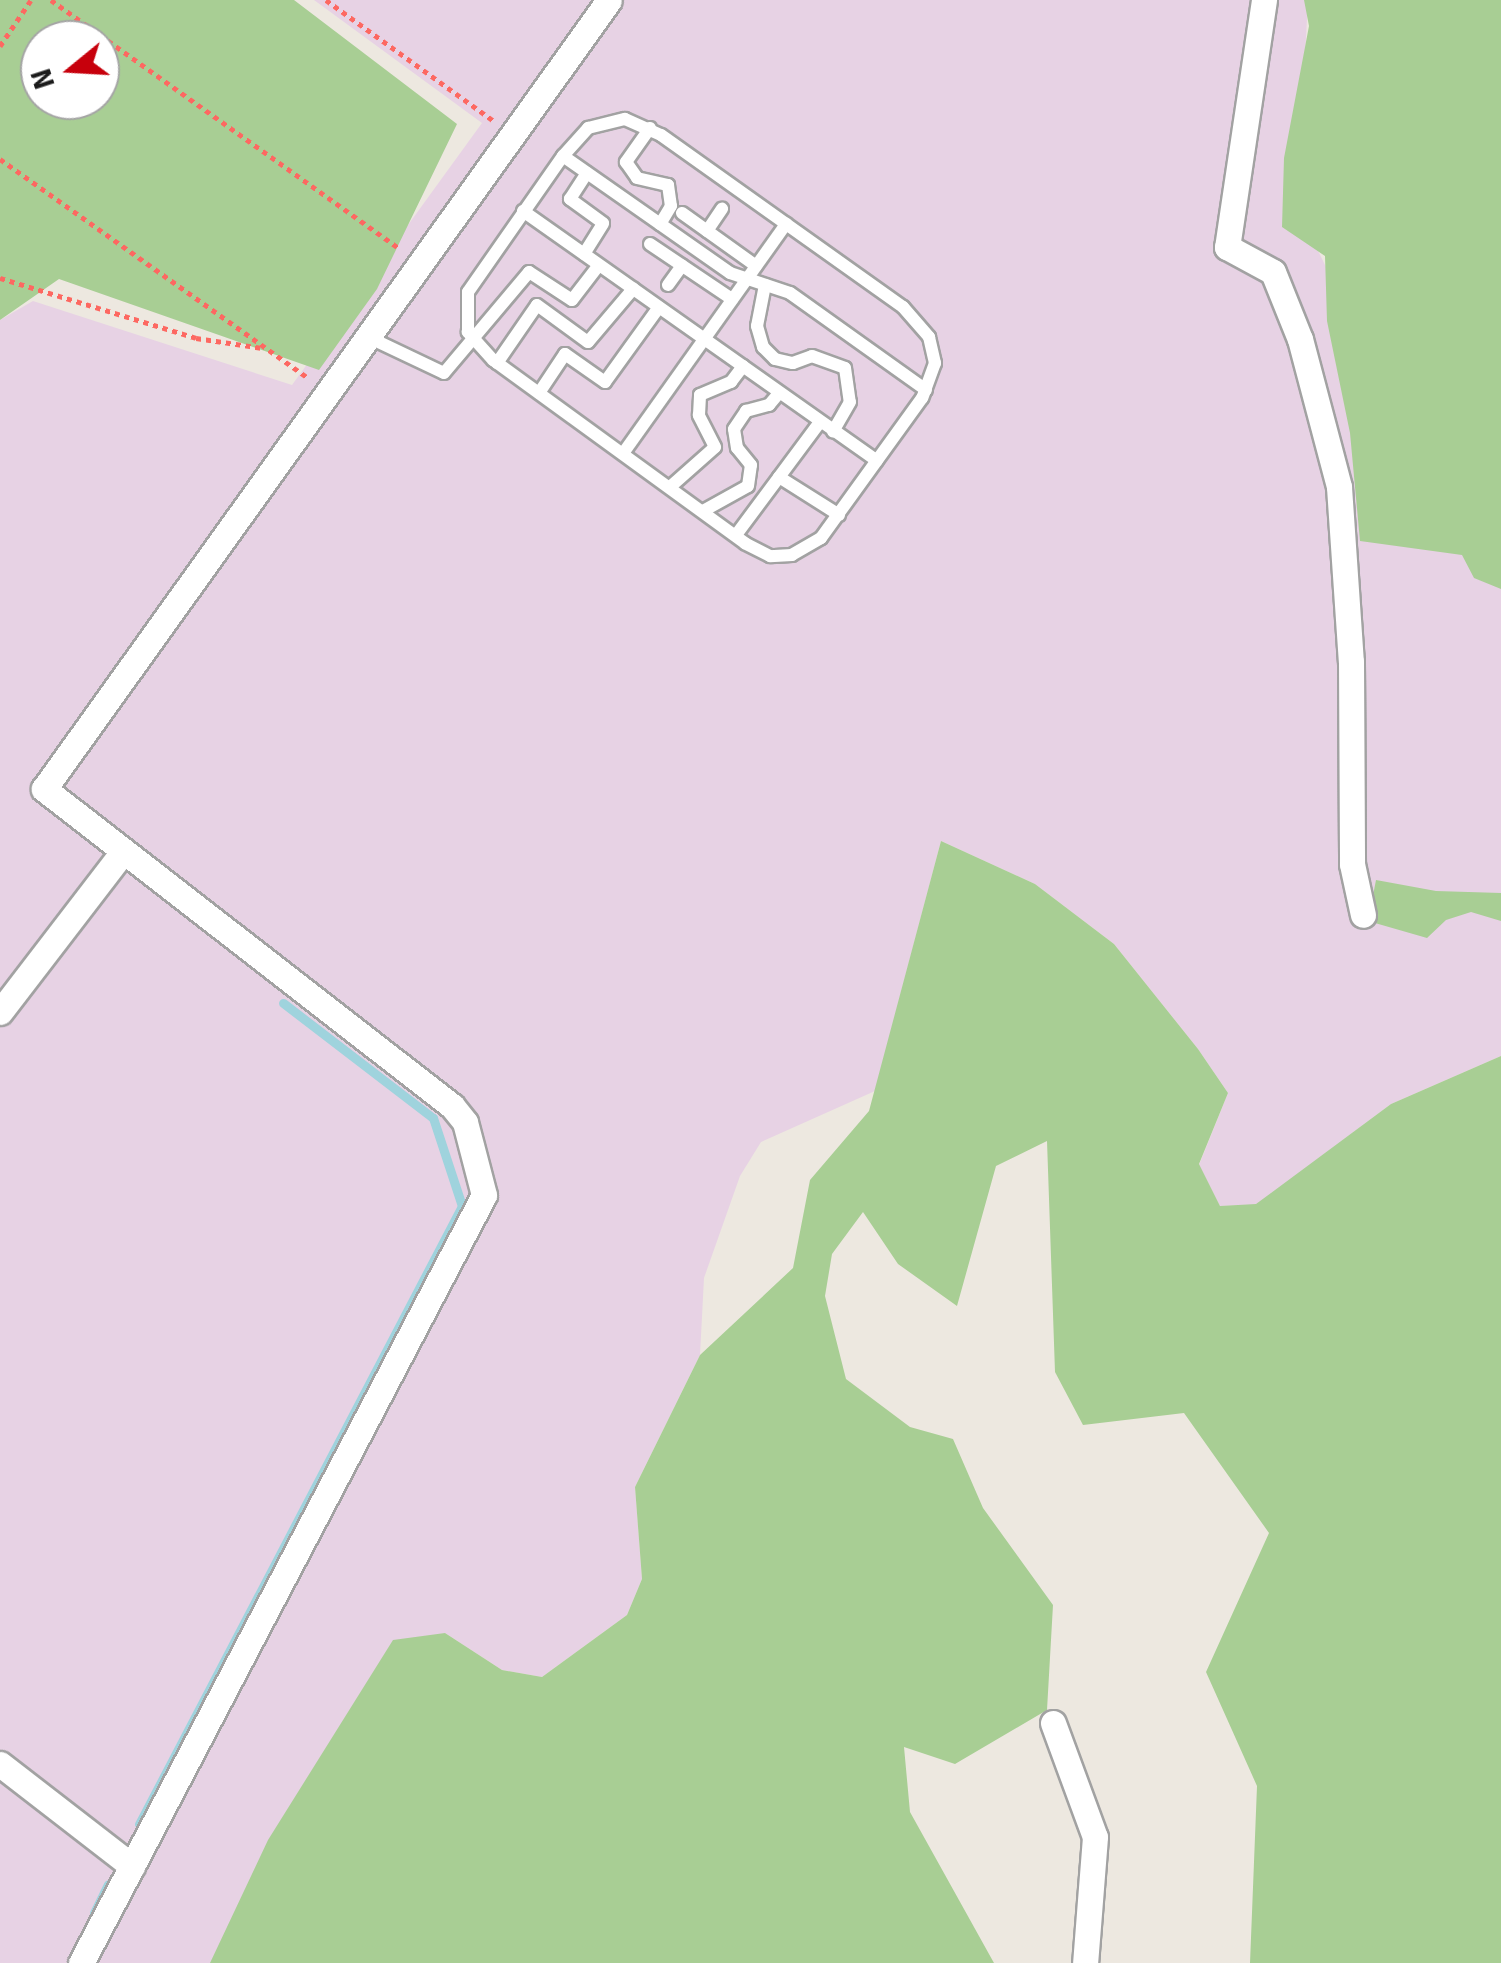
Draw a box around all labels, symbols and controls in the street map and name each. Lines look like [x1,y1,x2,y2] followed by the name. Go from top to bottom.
[20,20,120,120] north arrow
[24,64,63,93] text: N

